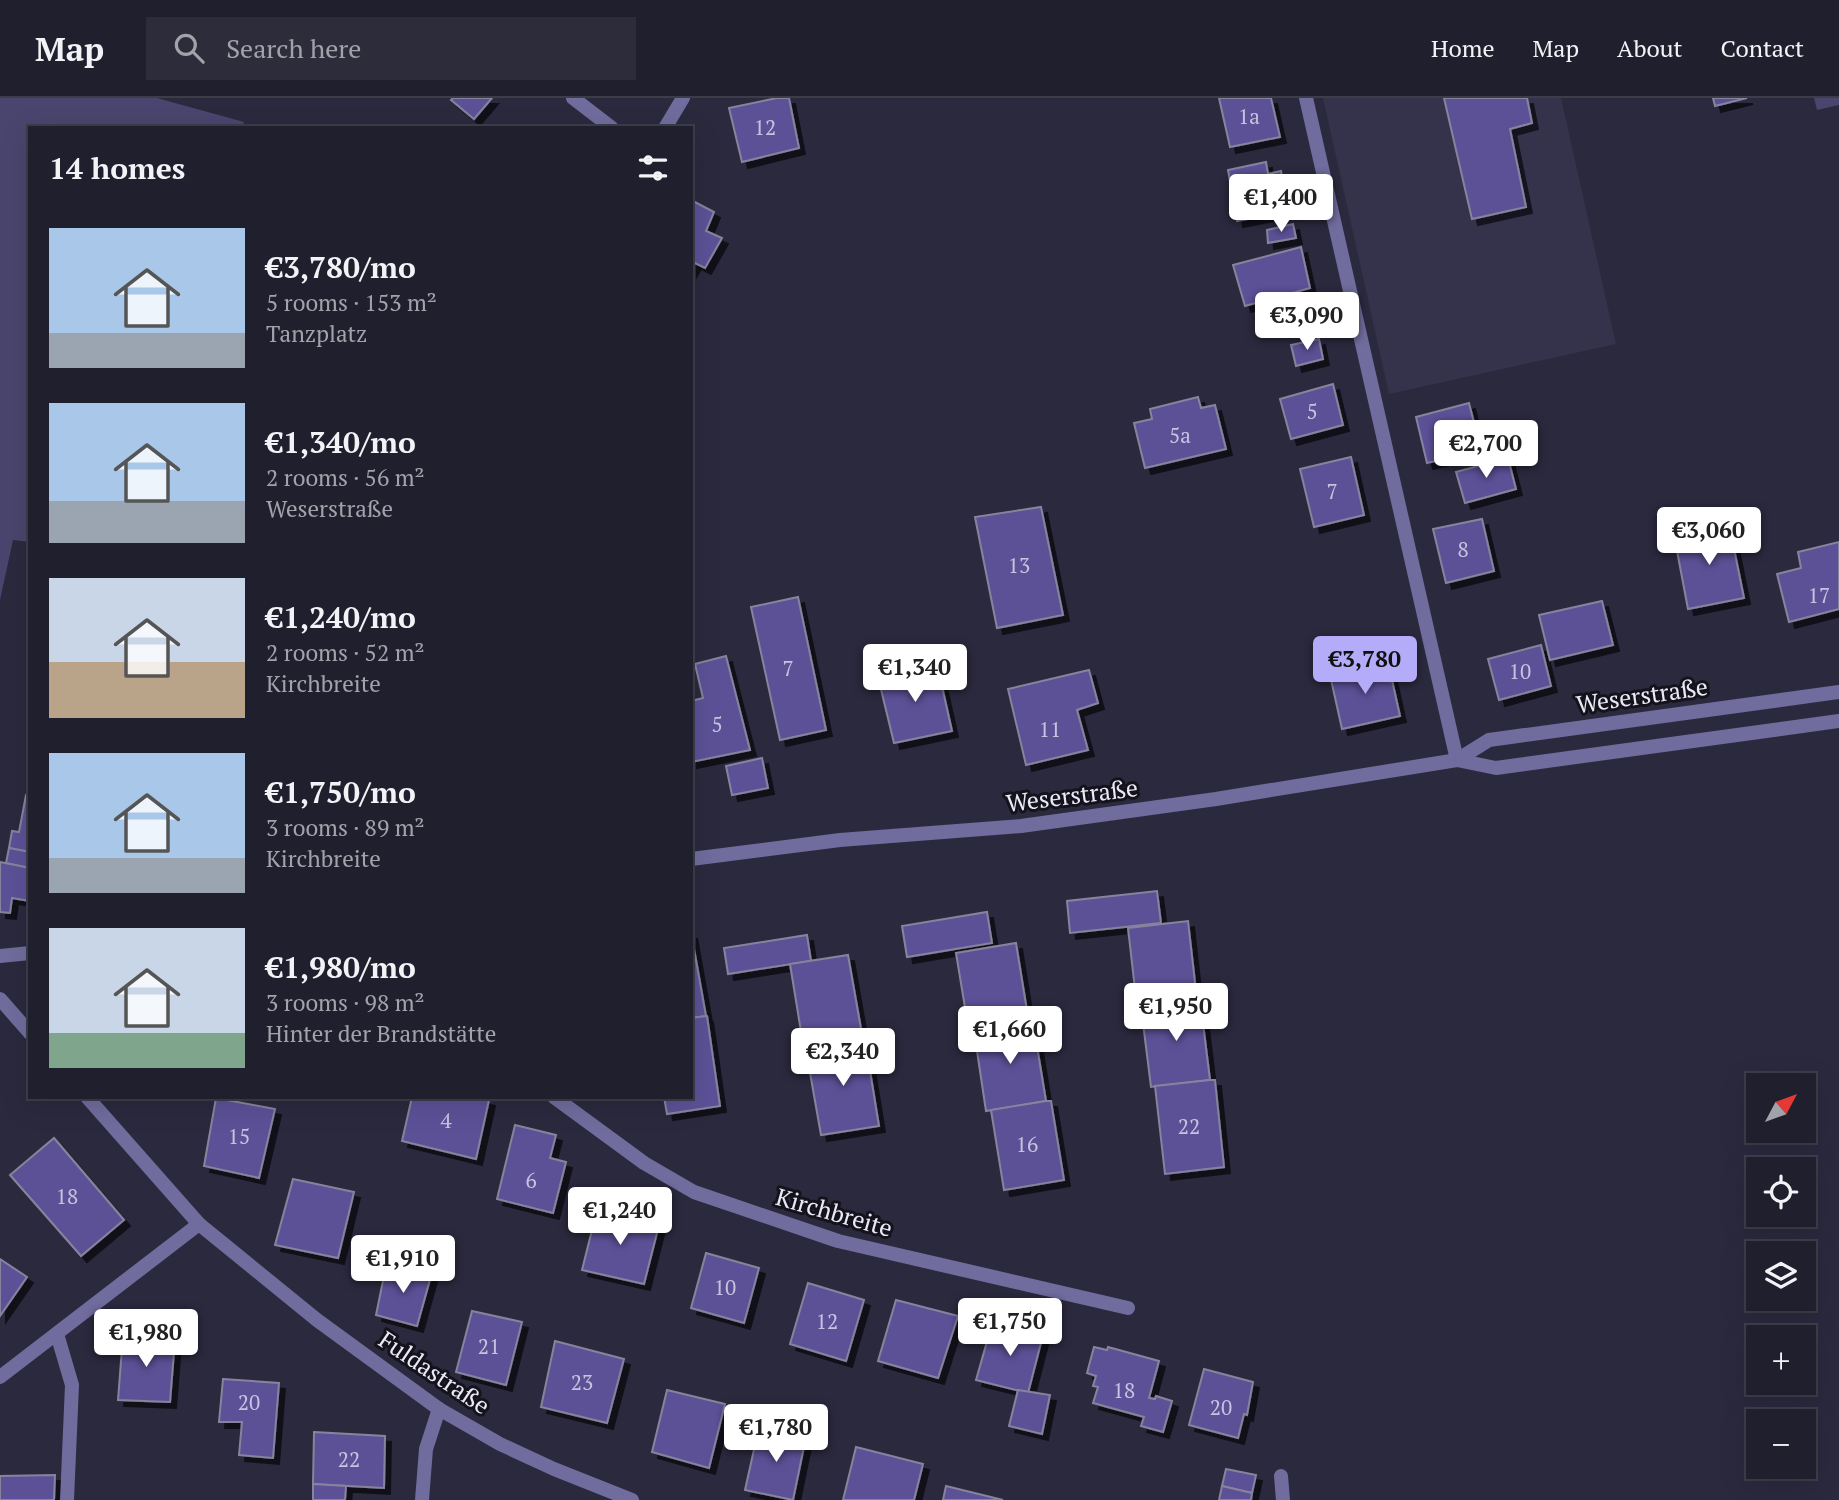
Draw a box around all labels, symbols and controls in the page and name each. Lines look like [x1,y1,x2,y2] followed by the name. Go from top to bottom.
[146,17,636,80] search box
[35,27,104,70] text: Map
[170,29,208,67] icon: search
[226,31,361,65] text: Search here
[1431,32,1495,64] text: Home
[1533,32,1579,64] text: Map
[1617,32,1683,64] text: About
[1721,32,1804,64] text: Contact
[1238,102,1260,130] house number: 1a
[754,113,776,141] house number: 12
[49,148,185,188] text: 14 homes
[634,149,672,187] icon: filters
[1224,174,1338,234] pin: €1,400
[1245,181,1317,212] text: €1,400
[266,247,416,287] text: €3,780/mo
[105,256,189,340] icon: home
[266,287,437,318] text: 5 rooms · 153 m²
[1250,292,1364,352] pin: €3,090
[1271,299,1343,330] text: €3,090
[266,318,367,349] text: Tanzplatz
[1306,397,1318,425] house number: 5
[1429,420,1543,480] pin: €2,700
[1169,421,1191,449] house number: 5a
[266,422,416,462] text: €1,340/mo
[1450,427,1522,458] text: €2,700
[105,431,189,515] icon: home
[266,462,425,493] text: 2 rooms · 56 m²
[1326,477,1338,505] house number: 7
[266,493,393,524] text: Weserstraße
[1652,508,1766,567] pin: €3,060
[1673,514,1745,545] text: €3,060
[1457,535,1469,563] house number: 8
[1008,551,1030,579] house number: 13
[1808,581,1830,609] house number: 17
[266,597,416,637] text: €1,240/mo
[105,606,189,690] icon: home
[1308,636,1422,696] pin: €3,780
[266,637,425,668] text: 2 rooms · 52 m²
[1329,643,1401,674] text: €3,780
[858,644,972,704] pin: €1,340
[879,651,951,682] text: €1,340
[782,654,794,682] house number: 7
[1509,657,1531,685] house number: 10
[266,668,381,699] text: Kirchbreite
[1574,670,1710,720] street label: Weserstraße
[711,710,723,738] house number: 5
[1039,715,1061,743] house number: 11
[1004,771,1140,819] street label: Weserstraße
[266,772,416,812] text: €1,750/mo
[105,781,189,865] icon: home
[266,812,425,843] text: 3 rooms · 89 m²
[266,843,381,874] text: Kirchbreite
[266,947,416,987] text: €1,980/mo
[105,956,189,1040] icon: home
[1119,984,1233,1043] pin: €1,950
[266,987,425,1018] text: 3 rooms · 98 m²
[1140,990,1212,1021] text: €1,950
[953,1006,1067,1066] pin: €1,660
[974,1013,1046,1044] text: €1,660
[266,1018,496,1049] text: Hinter der Brandstätte
[786,1028,900,1088] pin: €2,340
[807,1035,879,1066] text: €2,340
[1746,1073,1816,1143] north arrow
[1746,1073,1816,1479] map controls
[440,1106,452,1134] house number: 4
[1178,1112,1200,1140] house number: 22
[228,1122,250,1150] house number: 15
[1016,1130,1038,1158] house number: 16
[1746,1157,1816,1227] button: locate
[525,1166,537,1194] house number: 6
[772,1180,896,1244] street label: Kirchbreite
[56,1182,78,1210] house number: 18
[563,1188,677,1247] pin: €1,240
[584,1194,656,1225] text: €1,240
[346,1236,460,1295] pin: €1,910
[1746,1241,1816,1311] button: layers
[367,1242,439,1273] text: €1,910
[714,1273,736,1301] house number: 10
[953,1298,1067,1358] pin: €1,750
[974,1305,1046,1336] text: €1,750
[816,1307,838,1335] house number: 12
[89,1310,203,1369] pin: €1,980
[110,1316,182,1347] text: €1,980
[373,1323,496,1421] street label: Fuldastraße
[1746,1325,1816,1395] button: +
[478,1332,500,1360] house number: 21
[571,1368,593,1396] house number: 23
[1113,1376,1135,1404] house number: 18
[238,1388,260,1416] house number: 20
[1210,1393,1232,1421] house number: 20
[719,1404,833,1464] pin: €1,780
[1746,1409,1816,1479] button: −
[740,1411,812,1442] text: €1,780
[338,1445,360,1473] house number: 22

